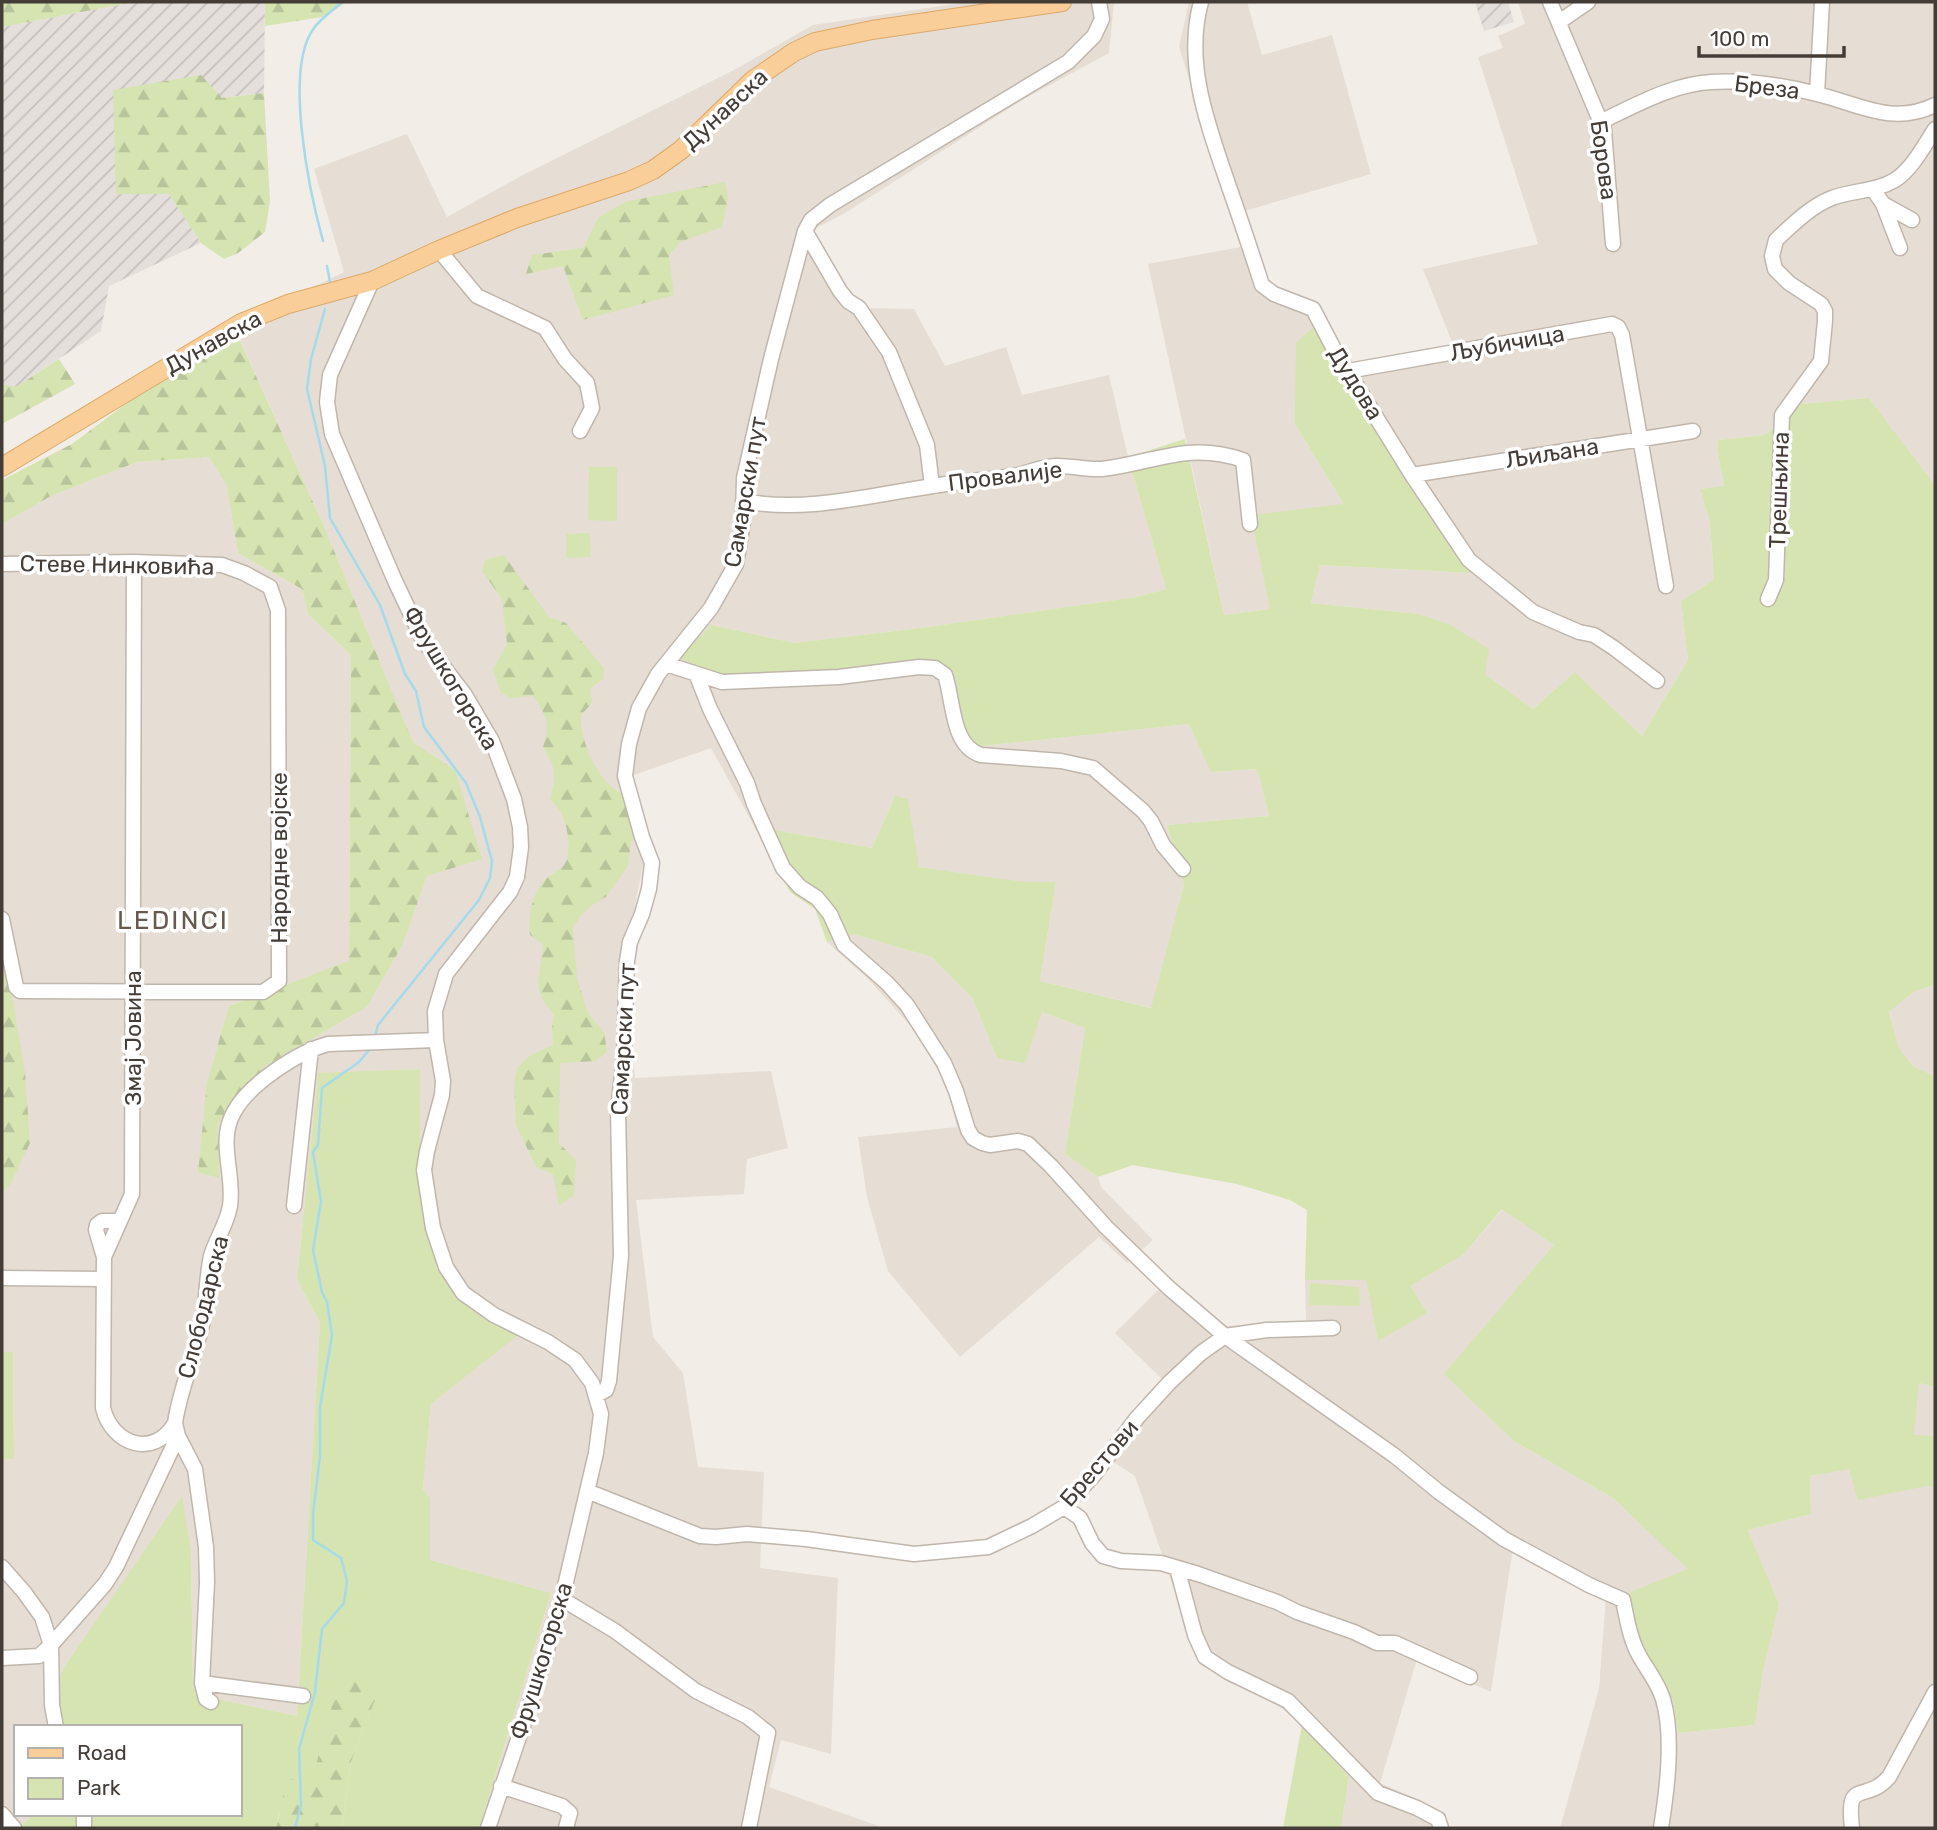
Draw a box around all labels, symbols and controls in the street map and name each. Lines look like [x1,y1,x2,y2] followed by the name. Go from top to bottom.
[1699,14,1844,58] scale bar
[1710,26,1769,51] text: 100 m
[677,63,773,155] street label: Дунавска
[1733,69,1801,105] street label: Бреза
[1585,118,1623,202] street label: Борова
[160,304,266,380] street label: Дунавска
[1448,319,1566,367] street label: Љубичица
[1323,341,1389,425] street label: Дудова
[718,414,772,570] street label: Самарски пут
[1763,431,1795,549] street label: Трешњина
[1503,432,1601,474] street label: Љиљана
[946,455,1064,497] street label: Провалије
[19,549,215,581] street label: Стеве Нинковића
[397,601,505,755] street label: Фрушкогорска
[265,772,293,944] street label: Народне војске
[117,905,229,936] district label: LEDINCI
[605,962,641,1116] street label: Самарски пут
[119,970,147,1106] street label: Змај Јовина
[172,1233,234,1381] street label: Слободарска
[1054,1414,1144,1512] street label: Брестови
[504,1579,578,1743] street label: Фрушкогорска
[14,1725,242,1816] legend
[77,1740,127,1765] text: Road
[77,1775,121,1800] text: Park

